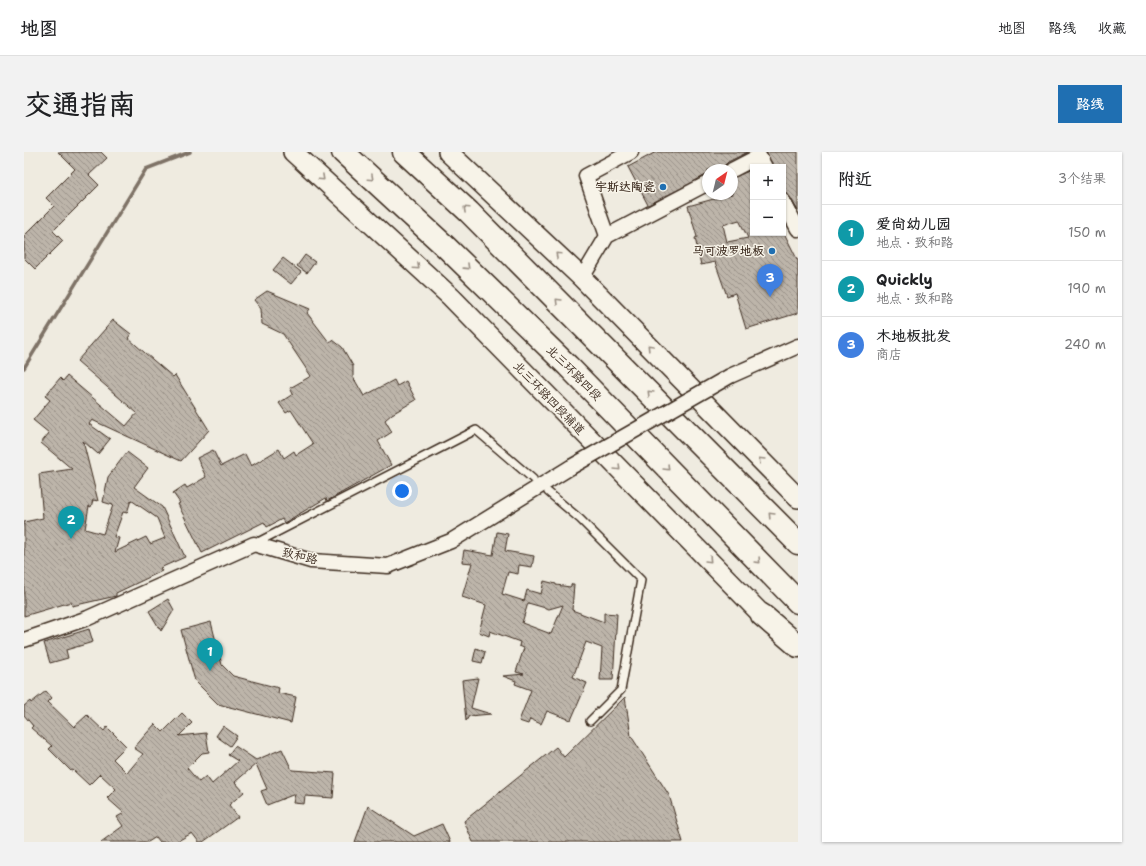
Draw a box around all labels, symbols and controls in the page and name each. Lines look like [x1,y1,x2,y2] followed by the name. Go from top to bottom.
[20,16,58,41] text: 地图
[998,19,1026,37] text: 地图
[1048,19,1076,37] text: 路线
[1098,19,1126,37] text: 收藏
[24,85,136,123] text: 交通指南
[1058,85,1122,123] button: 路线
[702,164,738,200] north arrow
[750,164,786,236] map controls
[750,164,786,200] button: +
[838,168,872,190] text: 附近
[1058,170,1106,187] text: 3个结果
[317,174,325,181] one-way arrow
[367,174,374,181] one-way arrow
[595,179,655,195] place label: 宇斯达陶瓷
[658,182,668,192] marker: 宇斯达陶瓷
[750,200,786,236] button: −
[463,206,471,214] one-way arrow
[876,214,951,234] text: 爱尚幼儿园
[848,224,854,241] text: 1
[1068,224,1106,241] text: 150 m
[876,234,954,251] text: 地点 · 致和路
[692,243,764,259] place label: 马可波罗地板
[767,246,777,256] marker: 马可波罗地板
[555,253,563,260] one-way arrow
[412,262,420,269] one-way arrow
[462,262,470,270] one-way arrow
[757,264,783,297] pin: 3
[876,270,933,290] text: Quickly
[846,280,856,297] text: 2
[1067,280,1106,297] text: 190 m
[876,290,954,307] text: 地点 · 致和路
[555,298,563,306] one-way arrow
[876,326,951,346] text: 木地板批发
[846,336,856,353] text: 3
[1064,336,1106,353] text: 240 m
[543,342,605,404] street label: 北三环路四段
[647,344,655,352] one-way arrow
[876,346,902,363] text: 商店
[510,358,588,438] street label: 北三环路四段辅道
[647,390,655,398] one-way arrow
[758,457,766,465] one-way arrow
[613,463,621,471] one-way arrow
[662,463,670,471] one-way arrow
[392,481,412,501] your location
[58,506,84,539] pin: 2
[768,512,776,520] one-way arrow
[281,544,319,568] street label: 致和路
[704,555,712,563] one-way arrow
[753,556,761,564] one-way arrow
[197,638,223,671] pin: 1

